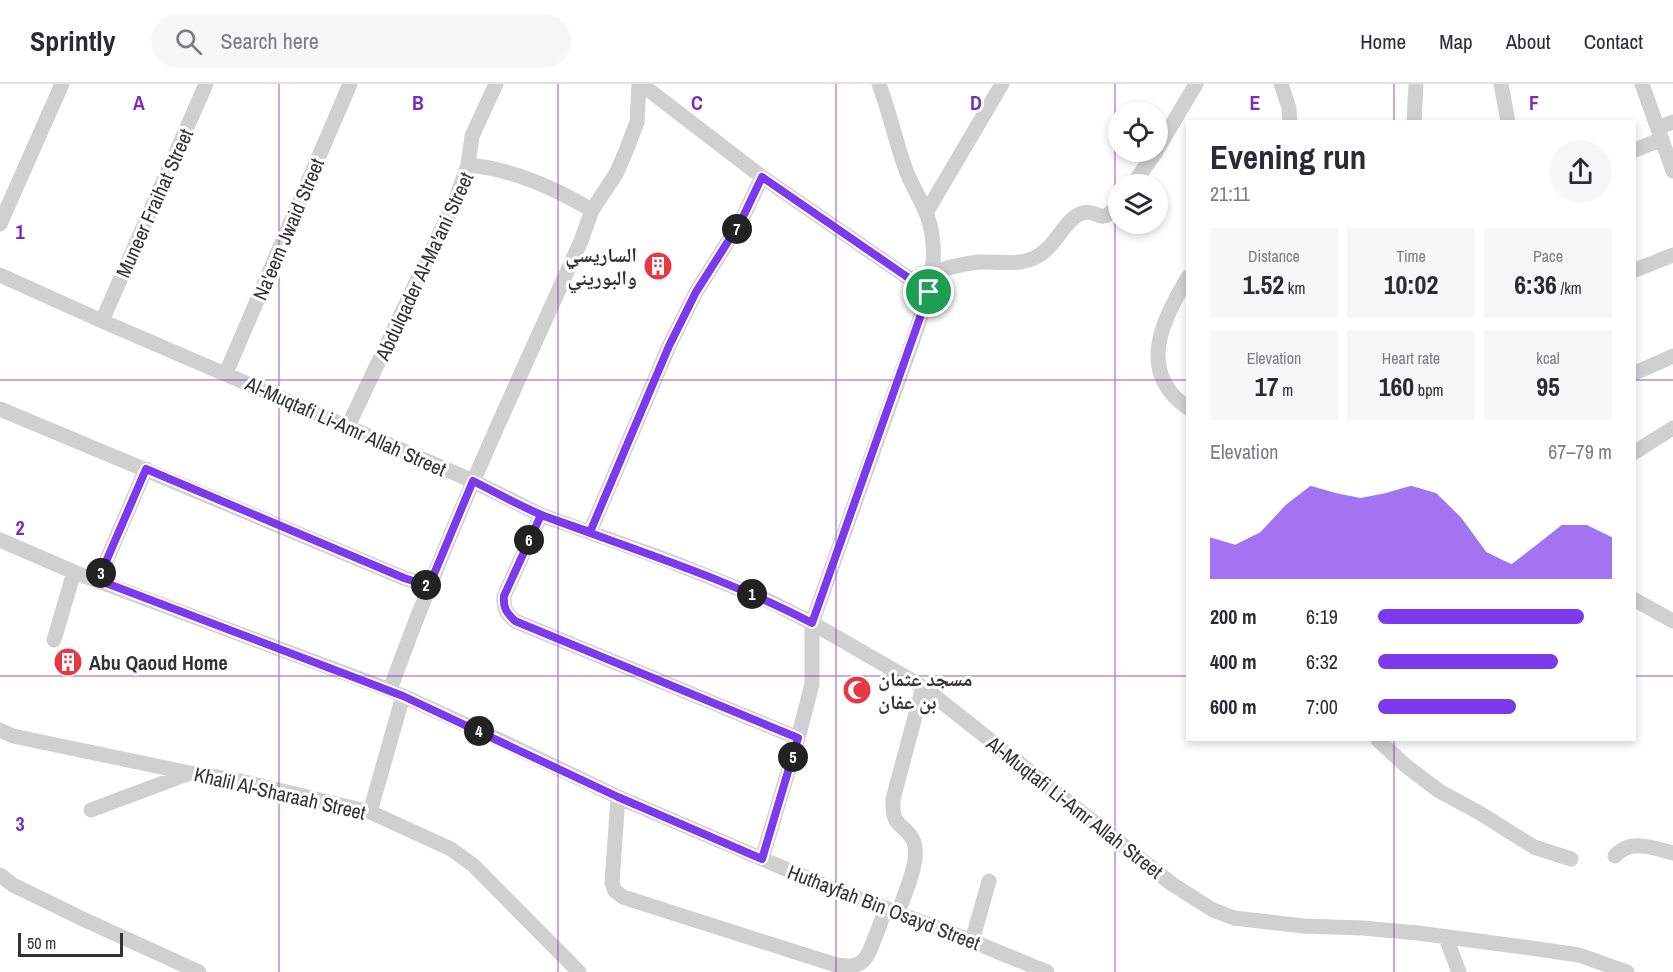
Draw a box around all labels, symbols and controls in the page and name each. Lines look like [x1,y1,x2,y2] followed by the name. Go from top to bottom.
[151,14,571,68] search box
[30,22,115,60] text: Sprintly
[172,25,205,58] icon: search
[220,26,319,56] text: Search here
[1360,27,1406,56] text: Home
[1439,27,1473,56] text: Map
[1506,27,1551,56] text: About
[1584,27,1643,56] text: Contact
[133,89,145,116] text: A
[412,89,424,116] text: B
[691,89,703,116] text: C
[970,89,982,116] text: D
[1250,89,1261,116] text: E
[1529,89,1539,116] text: F
[1108,102,1168,234] map controls
[1108,102,1168,162] button: locate
[109,124,199,282] street label: Muneer Fraihat Street
[1210,135,1366,179] text: Evening run
[1549,140,1612,203] button: share
[246,153,330,304] street label: Na'eem Jwaid Street
[368,167,480,365] street label: Abdulqader Al-Ma'ani Street
[1108,174,1168,234] button: layers
[1210,180,1250,207] text: 21:11
[722,214,752,244] pin: 7
[15,218,25,245] text: 1
[733,218,741,240] text: 7
[565,241,637,293] place label: الساريسي والبوريني
[1248,245,1300,267] text: Distance
[1396,245,1426,267] text: Time
[1533,245,1563,267] text: Pace
[642,250,674,282] building icon: الساريسي والبوريني
[903,266,954,317] pin
[1243,267,1284,302] text: 1.52
[1384,267,1438,302] text: 10:02
[1514,267,1557,302] text: 6:36
[912,275,945,308] icon: arrive
[1284,277,1305,299] text: km
[1557,277,1582,299] text: /km
[1247,347,1301,369] text: Elevation
[1382,347,1440,369] text: Heart rate
[1536,347,1560,369] text: kcal
[240,369,451,483] street label: Al-Muqtafi Li-Amr Allah Street
[1255,369,1279,404] text: 17
[1379,369,1414,404] text: 160
[1536,369,1560,404] text: 95
[1279,379,1293,401] text: m
[1414,379,1443,401] text: bpm
[1210,438,1278,465] text: Elevation
[1548,438,1612,465] text: 67–79 m
[15,514,25,541] text: 2
[514,525,544,555] pin: 6
[525,529,533,551] text: 6
[86,558,116,588] pin: 3
[97,562,105,584] text: 3
[411,570,441,600] pin: 2
[422,574,430,596] text: 2
[737,579,767,609] pin: 1
[748,583,756,605] text: 1
[1210,603,1257,630] text: 200 m
[1306,603,1338,630] text: 6:19
[52,646,84,678] building icon: Abu Qaoud Home
[1210,648,1257,675] text: 400 m
[1306,648,1338,675] text: 6:32
[89,649,228,676] place label: Abu Qaoud Home
[878,665,972,715] place label: مسجد عثمان بن عفان
[841,674,873,706] mosque icon: مسجد عثمان بن عفان
[1210,693,1257,720] text: 600 m
[1306,693,1338,720] text: 7:00
[464,716,494,746] pin: 4
[475,720,483,742] text: 4
[980,729,1169,885] street label: Al-Muqtafi Li-Amr Allah Street
[778,742,808,772] pin: 5
[789,746,797,768] text: 5
[192,760,369,826] street label: Khalil Al-Sharaah Street
[15,810,25,837] text: 3
[784,858,985,956] street label: Huthayfah Bin Osayd Street
[18,930,123,958] scale bar
[27,932,56,954] text: 50 m

